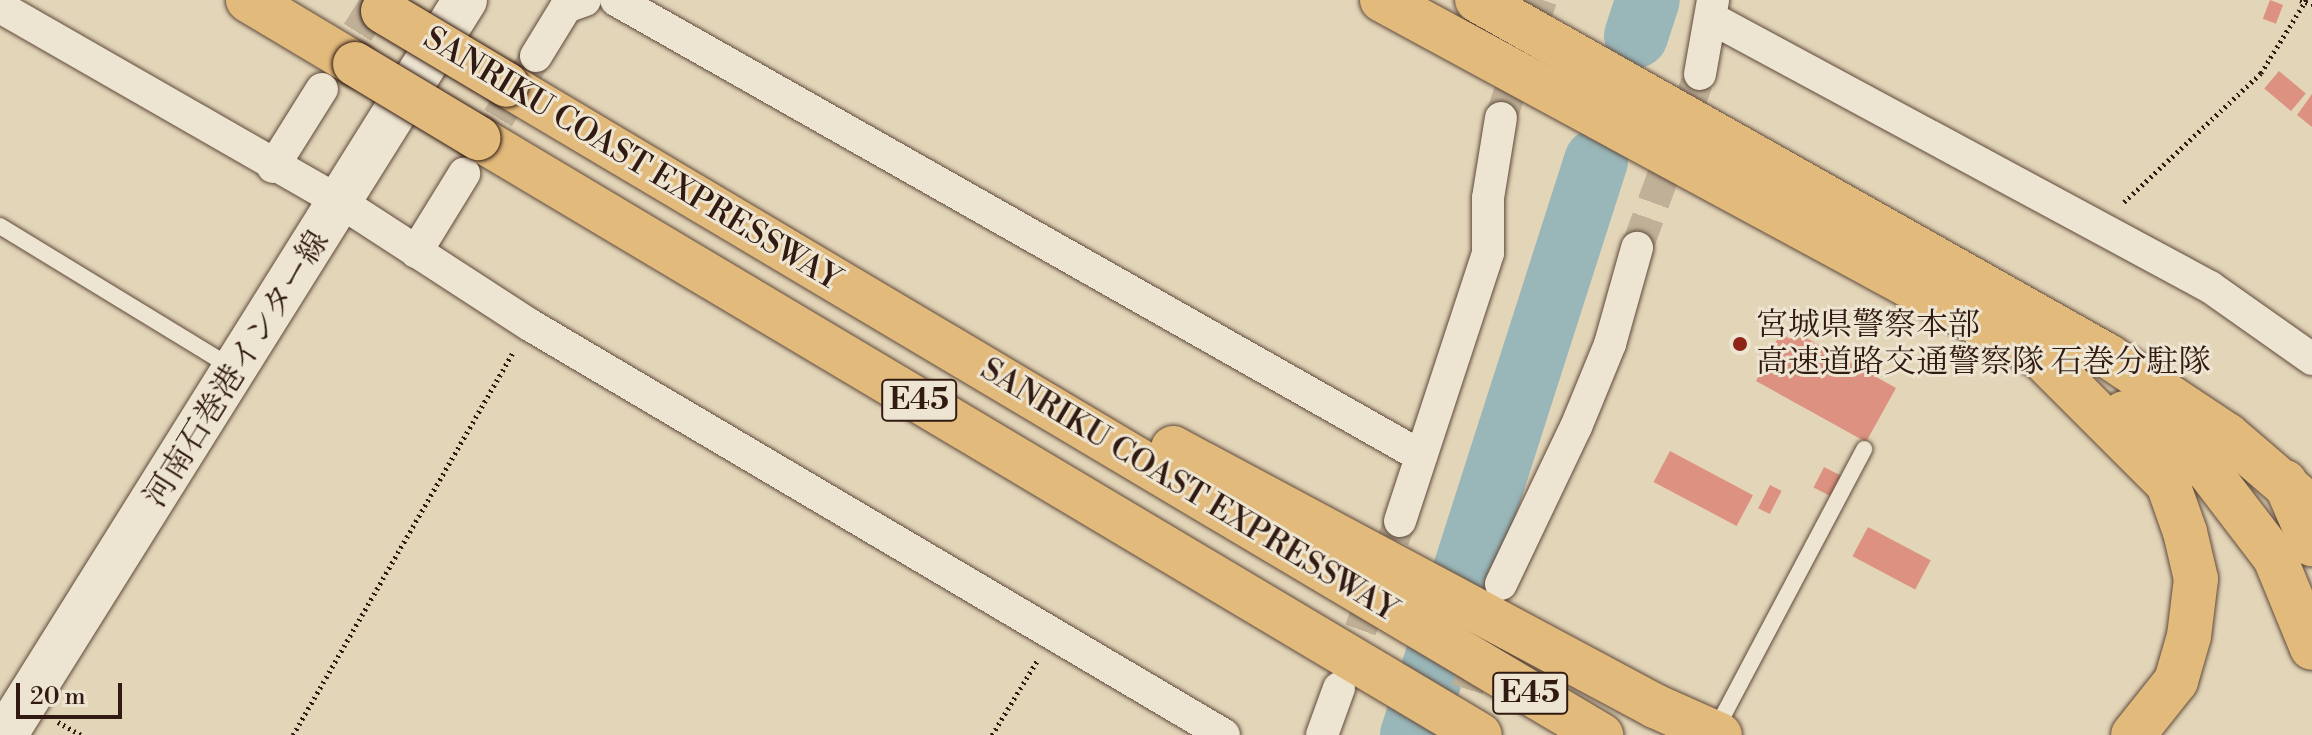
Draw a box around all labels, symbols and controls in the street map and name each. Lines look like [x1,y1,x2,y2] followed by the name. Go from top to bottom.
[417,19,847,299] street label: SANRIKU COAST EXPRESSWAY
[136,223,338,515] street label: 河南石巻港インター線
[1756,307,2211,382] place label: 宮城県警察本部 高速道路交通警察隊 石巻分駐隊
[1731,335,1749,353] marker: 宮城県警察本部 高速道路交通警察隊 石巻分駐隊
[974,350,1404,630] street label: SANRIKU COAST EXPRESSWAY
[881,374,957,426] road number: E45
[20,667,126,717] scale bar
[1492,667,1568,719] road number: E45
[30,682,86,712] text: 20 m

